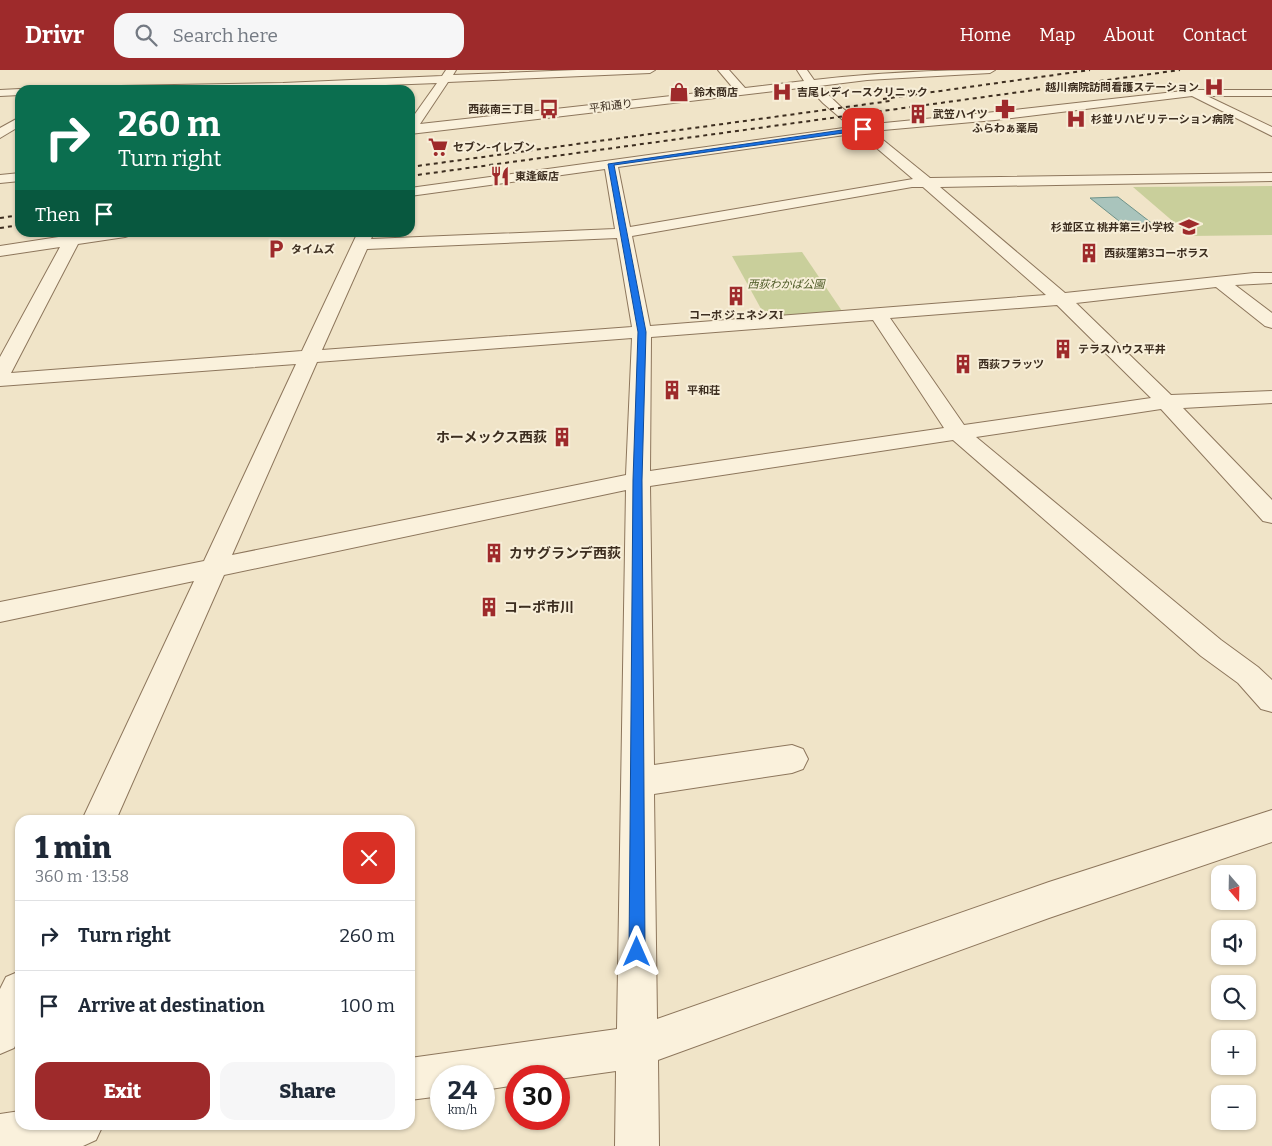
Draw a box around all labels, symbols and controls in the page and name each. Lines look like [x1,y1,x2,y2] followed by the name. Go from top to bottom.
[114,13,464,58] search box
[25,21,84,49] text: Drivr
[132,21,160,49] icon: search
[172,24,278,47] text: Search here
[960,24,1011,46] text: Home
[1039,24,1075,46] text: Map
[1103,24,1154,46] text: About
[1182,24,1247,46] text: Contact
[1203,76,1225,98] hospital icon: 越川病院訪問看護ステーション
[668,81,690,103] shop icon: 鈴木商店
[771,81,793,103] hospital icon: 吉尾レディースクリニック
[1045,81,1199,94] place label: 越川病院訪問看護ステーション
[694,86,738,99] place label: 鈴木商店
[797,86,928,99] place label: 吉尾レディースクリニック
[588,97,634,115] street label: 平和通り
[538,98,560,120] bus stop icon: 西荻南三丁目
[994,98,1016,120] pharmacy icon: ふらわぁ薬局
[118,103,220,145] text: 260 m
[468,103,534,116] place label: 西荻南三丁目
[907,103,929,125] building icon: 武笠ハイツ
[35,105,100,170] icon: right
[842,108,884,150] pin
[933,108,988,121] place label: 武笠ハイツ
[1065,108,1087,130] hospital icon: 杉並リハビリテーション病院
[1091,113,1234,126] place label: 杉並リハビリテーション病院
[849,115,877,143] icon: arrive
[972,122,1038,135] place label: ふらわぁ薬局
[427,136,449,158] supermarket icon: セブン-イレブン
[453,141,535,154] place label: セブン-イレブン
[118,145,221,172] text: Turn right
[489,165,511,187] restaurant icon: 東逢飯店
[515,170,559,183] place label: 東逢飯店
[90,200,118,228] icon: arrive
[35,203,80,226] text: Then
[1178,216,1200,238] school or university icon: 杉並区立 桃井第三小学校
[1051,221,1174,234] place label: 杉並区立 桃井第三小学校
[265,238,287,260] parking icon: タイムズ
[1078,242,1100,264] building icon: 西荻窪第3コーポラス
[291,243,335,256] place label: タイムズ
[1104,247,1209,260] place label: 西荻窪第3コーポラス
[748,278,826,291] park label: 西荻わかば公園
[725,285,747,307] building icon: コーポ ジェネシスI
[689,309,783,322] place label: コーポ ジェネシスI
[1052,338,1074,360] building icon: テラスハウス平井
[1078,343,1166,356] place label: テラスハウス平井
[952,353,974,375] building icon: 西荻フラッツ
[978,358,1044,371] place label: 西荻フラッツ
[661,379,683,401] building icon: 平和荘
[687,384,720,397] place label: 平和荘
[551,426,573,448] building icon: ホーメックス西荻
[436,429,547,446] place label: ホーメックス西荻
[483,542,505,564] building icon: カサグランデ西荻
[509,545,621,562] place label: カサグランデ西荻
[478,596,500,618] building icon: コーポ市川
[504,599,574,616] place label: コーポ市川
[35,830,111,866] text: 1 min
[343,832,395,884] button: close
[1211,865,1256,910] north arrow
[1211,865,1256,1130] map controls
[35,867,129,886] text: 360 m · 13:58
[1211,920,1256,965] button: sound
[35,922,63,950] icon: right
[78,924,171,947] text: Turn right
[339,924,395,947] text: 260 m
[610,925,662,977] position arrow
[1211,975,1256,1020] button: search
[35,992,63,1020] icon: arrive
[78,994,265,1017] text: Arrive at destination
[341,994,395,1017] text: 100 m
[1211,1030,1256,1075] button: +
[35,1062,210,1120] button: Exit
[220,1062,395,1120] button: Share
[505,1065,570,1130] speed limit sign: 30
[448,1076,477,1106] text: 24
[1211,1085,1256,1130] button: −
[448,1103,477,1117] text: km/h

